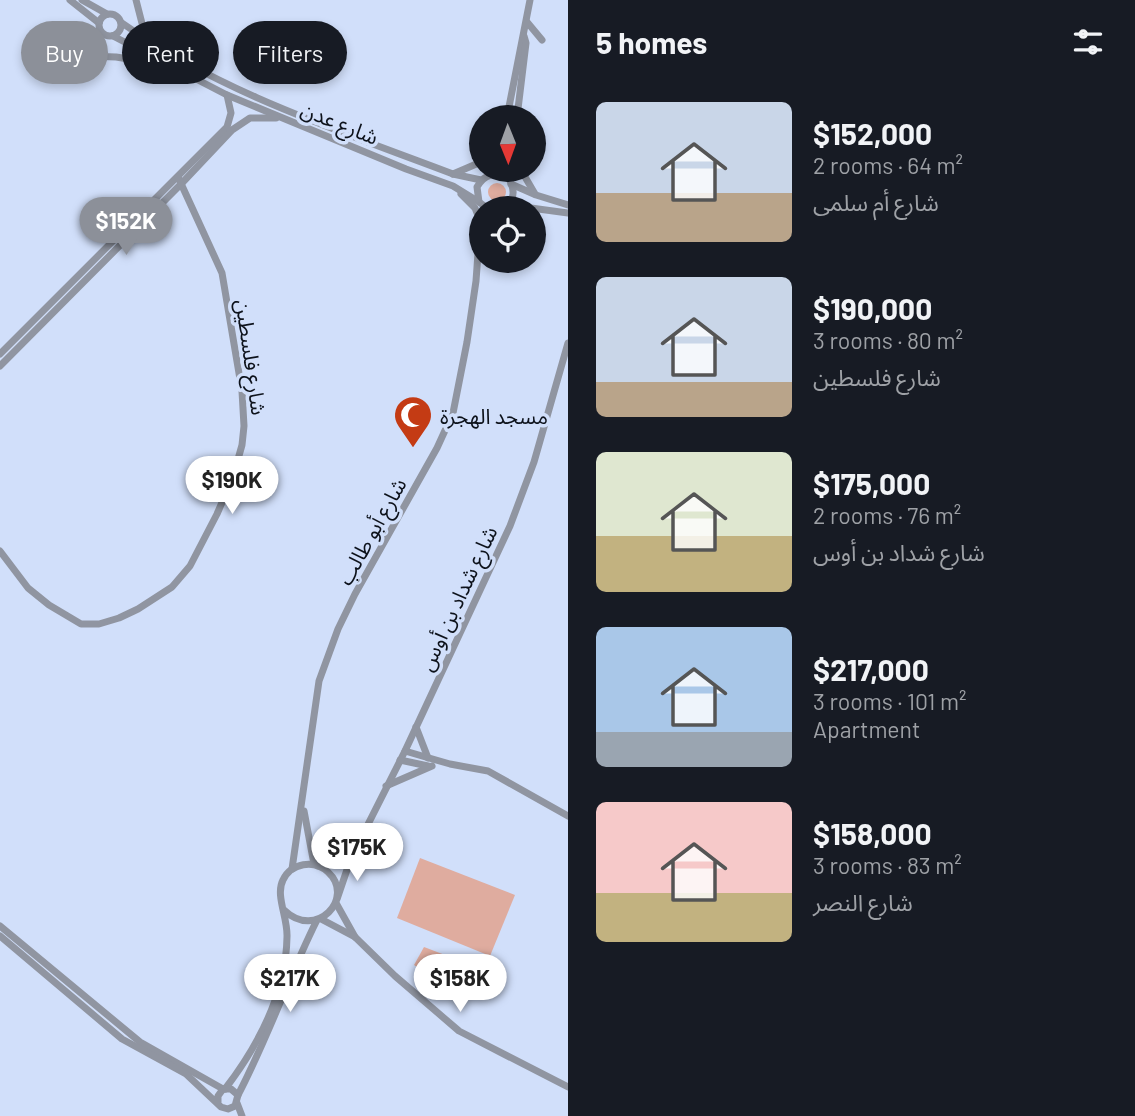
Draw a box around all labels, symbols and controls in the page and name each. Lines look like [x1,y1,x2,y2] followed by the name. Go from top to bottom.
[21,21,108,84] chip: Buy
[122,21,219,84] chip: Rent
[233,21,347,84] chip: Filters
[1069,23,1107,61] icon: filters
[596,24,707,60] text: 5 homes
[296,95,382,153] street label: شارع عدن
[469,105,546,182] north arrow
[469,105,546,273] map controls
[813,115,932,151] text: $152,000
[652,130,736,214] icon: home
[813,151,963,179] text: 2 rooms · 64 m²
[813,188,939,216] text: شارع أم سلمى
[469,196,546,273] button: locate
[77,198,175,257] pin: $152K
[96,206,156,234] text: $152K
[813,290,932,326] text: $190,000
[228,297,273,417] street label: شارع فلسطين
[652,305,736,389] icon: home
[813,326,963,354] text: 3 rooms · 80 m²
[813,363,941,391] text: شارع فلسطين
[392,394,434,449] mosque icon: مسجد الهجرة
[440,403,548,429] place label: مسجد الهجرة
[183,456,281,516] pin: $190K
[201,465,263,493] text: $190K
[813,465,930,501] text: $175,000
[331,473,414,591] street label: شارع أبو طالب
[652,480,736,564] icon: home
[813,501,961,529] text: 2 rooms · 76 m²
[413,522,505,676] street label: شارع شداد بن أوس
[813,538,985,566] text: شارع شداد بن أوس
[813,651,929,687] text: $217,000
[652,655,736,739] icon: home
[813,687,966,715] text: 3 rooms · 101 m²
[813,715,920,743] text: Apartment
[813,815,932,851] text: $158,000
[308,824,406,883] pin: $175K
[652,830,736,914] icon: home
[327,832,387,860] text: $175K
[813,851,962,879] text: 3 rooms · 83 m²
[813,888,913,916] text: شارع النصر
[241,954,339,1014] pin: $217K
[411,954,509,1014] pin: $158K
[260,963,320,991] text: $217K
[430,963,490,991] text: $158K

